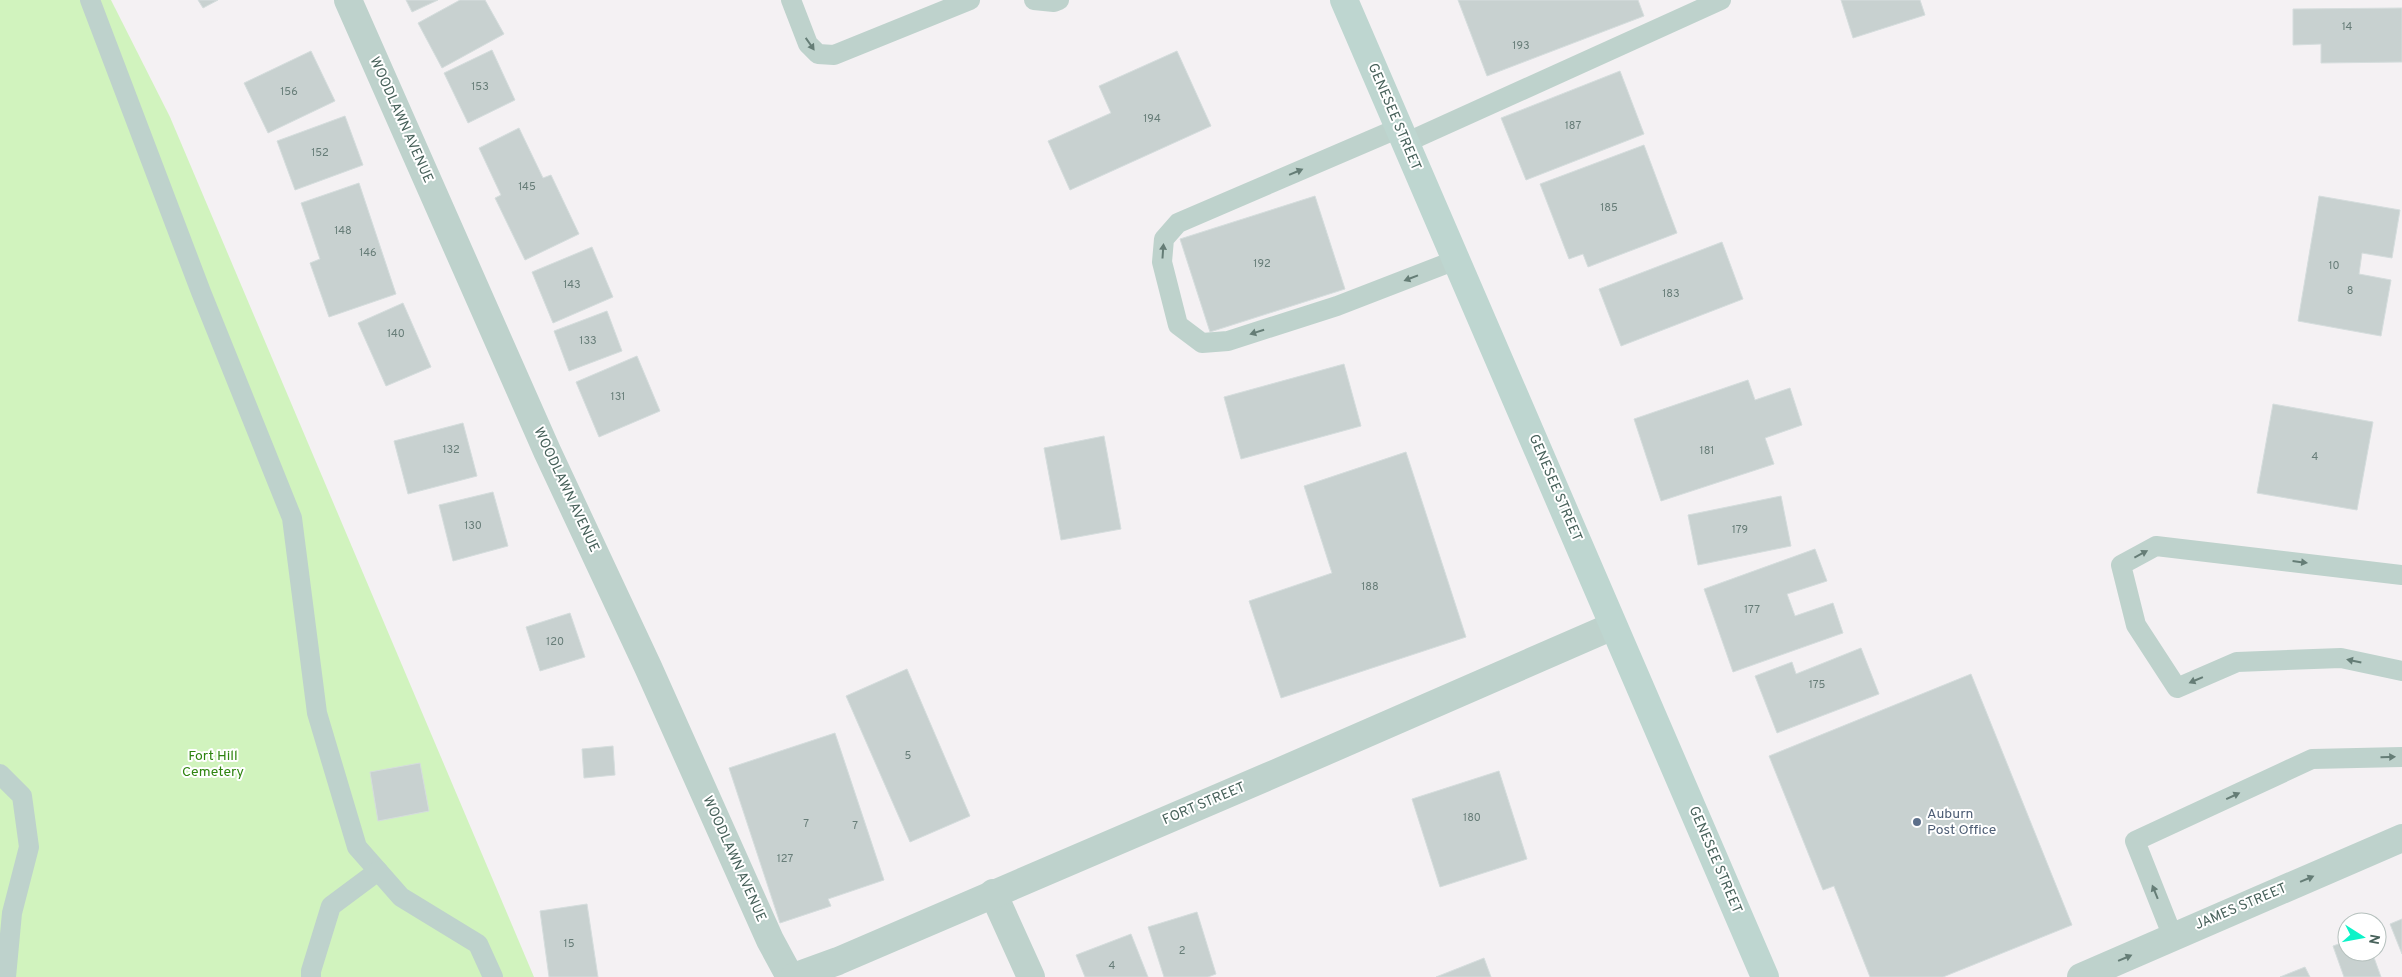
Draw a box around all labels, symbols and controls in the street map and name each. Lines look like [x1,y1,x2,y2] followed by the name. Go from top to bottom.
[2342,20,2353,34] house number: 14
[805,37,815,51] one-way arrow
[1512,39,1530,53] house number: 193
[366,54,436,186] street label: WOODLAWN AVENUE
[1364,61,1424,173] street label: GENESEE STREET
[471,80,489,94] house number: 153
[280,85,298,99] house number: 156
[1143,112,1161,126] house number: 194
[1565,119,1581,133] house number: 187
[311,146,329,160] house number: 152
[1289,168,1303,176] one-way arrow
[518,180,536,194] house number: 145
[1600,201,1618,215] house number: 185
[334,224,352,238] house number: 148
[1160,243,1168,259] one-way arrow
[359,246,377,260] house number: 146
[1253,257,1271,271] house number: 192
[2328,259,2340,273] house number: 10
[1403,274,1418,282] one-way arrow
[563,278,581,292] house number: 143
[2347,284,2353,298] house number: 8
[1662,287,1680,301] house number: 183
[387,327,405,341] house number: 140
[1250,328,1265,336] one-way arrow
[579,334,597,348] house number: 133
[611,390,625,404] house number: 131
[530,425,602,555] street label: WOODLAWN AVENUE
[1525,432,1585,544] street label: GENESEE STREET
[442,443,460,457] house number: 132
[1700,444,1714,458] house number: 181
[2312,450,2319,464] house number: 4
[464,519,482,533] house number: 130
[1732,523,1748,537] house number: 179
[2133,550,2148,558] one-way arrow
[2293,558,2309,566] one-way arrow
[1361,580,1379,594] house number: 188
[1744,603,1760,617] house number: 177
[546,635,564,649] house number: 120
[2347,657,2362,665] one-way arrow
[2188,676,2203,684] one-way arrow
[1809,678,1825,692] house number: 175
[182,748,244,781] park label: Fort Hill Cemetery
[905,749,912,763] house number: 5
[2380,753,2396,761] one-way arrow
[1160,779,1248,829] street label: FORT STREET
[2226,791,2241,800] one-way arrow
[699,793,769,925] street label: WOODLAWN AVENUE
[1685,804,1745,916] street label: GENESEE STREET
[1927,806,1996,839] place label: Auburn Post Office
[1463,811,1481,825] house number: 180
[1911,816,1923,828] marker: Auburn Post Office
[803,817,809,831] house number: 7
[852,819,858,833] house number: 7
[777,852,793,866] house number: 127
[2300,875,2314,883] one-way arrow
[2193,880,2289,934] street label: JAMES STREET
[2151,884,2158,899] one-way arrow
[2337,912,2387,962] north arrow
[2364,933,2383,946] text: N
[564,937,575,951] house number: 15
[1179,944,1185,958] house number: 2
[2118,953,2132,961] one-way arrow
[1109,959,1116,973] house number: 4

